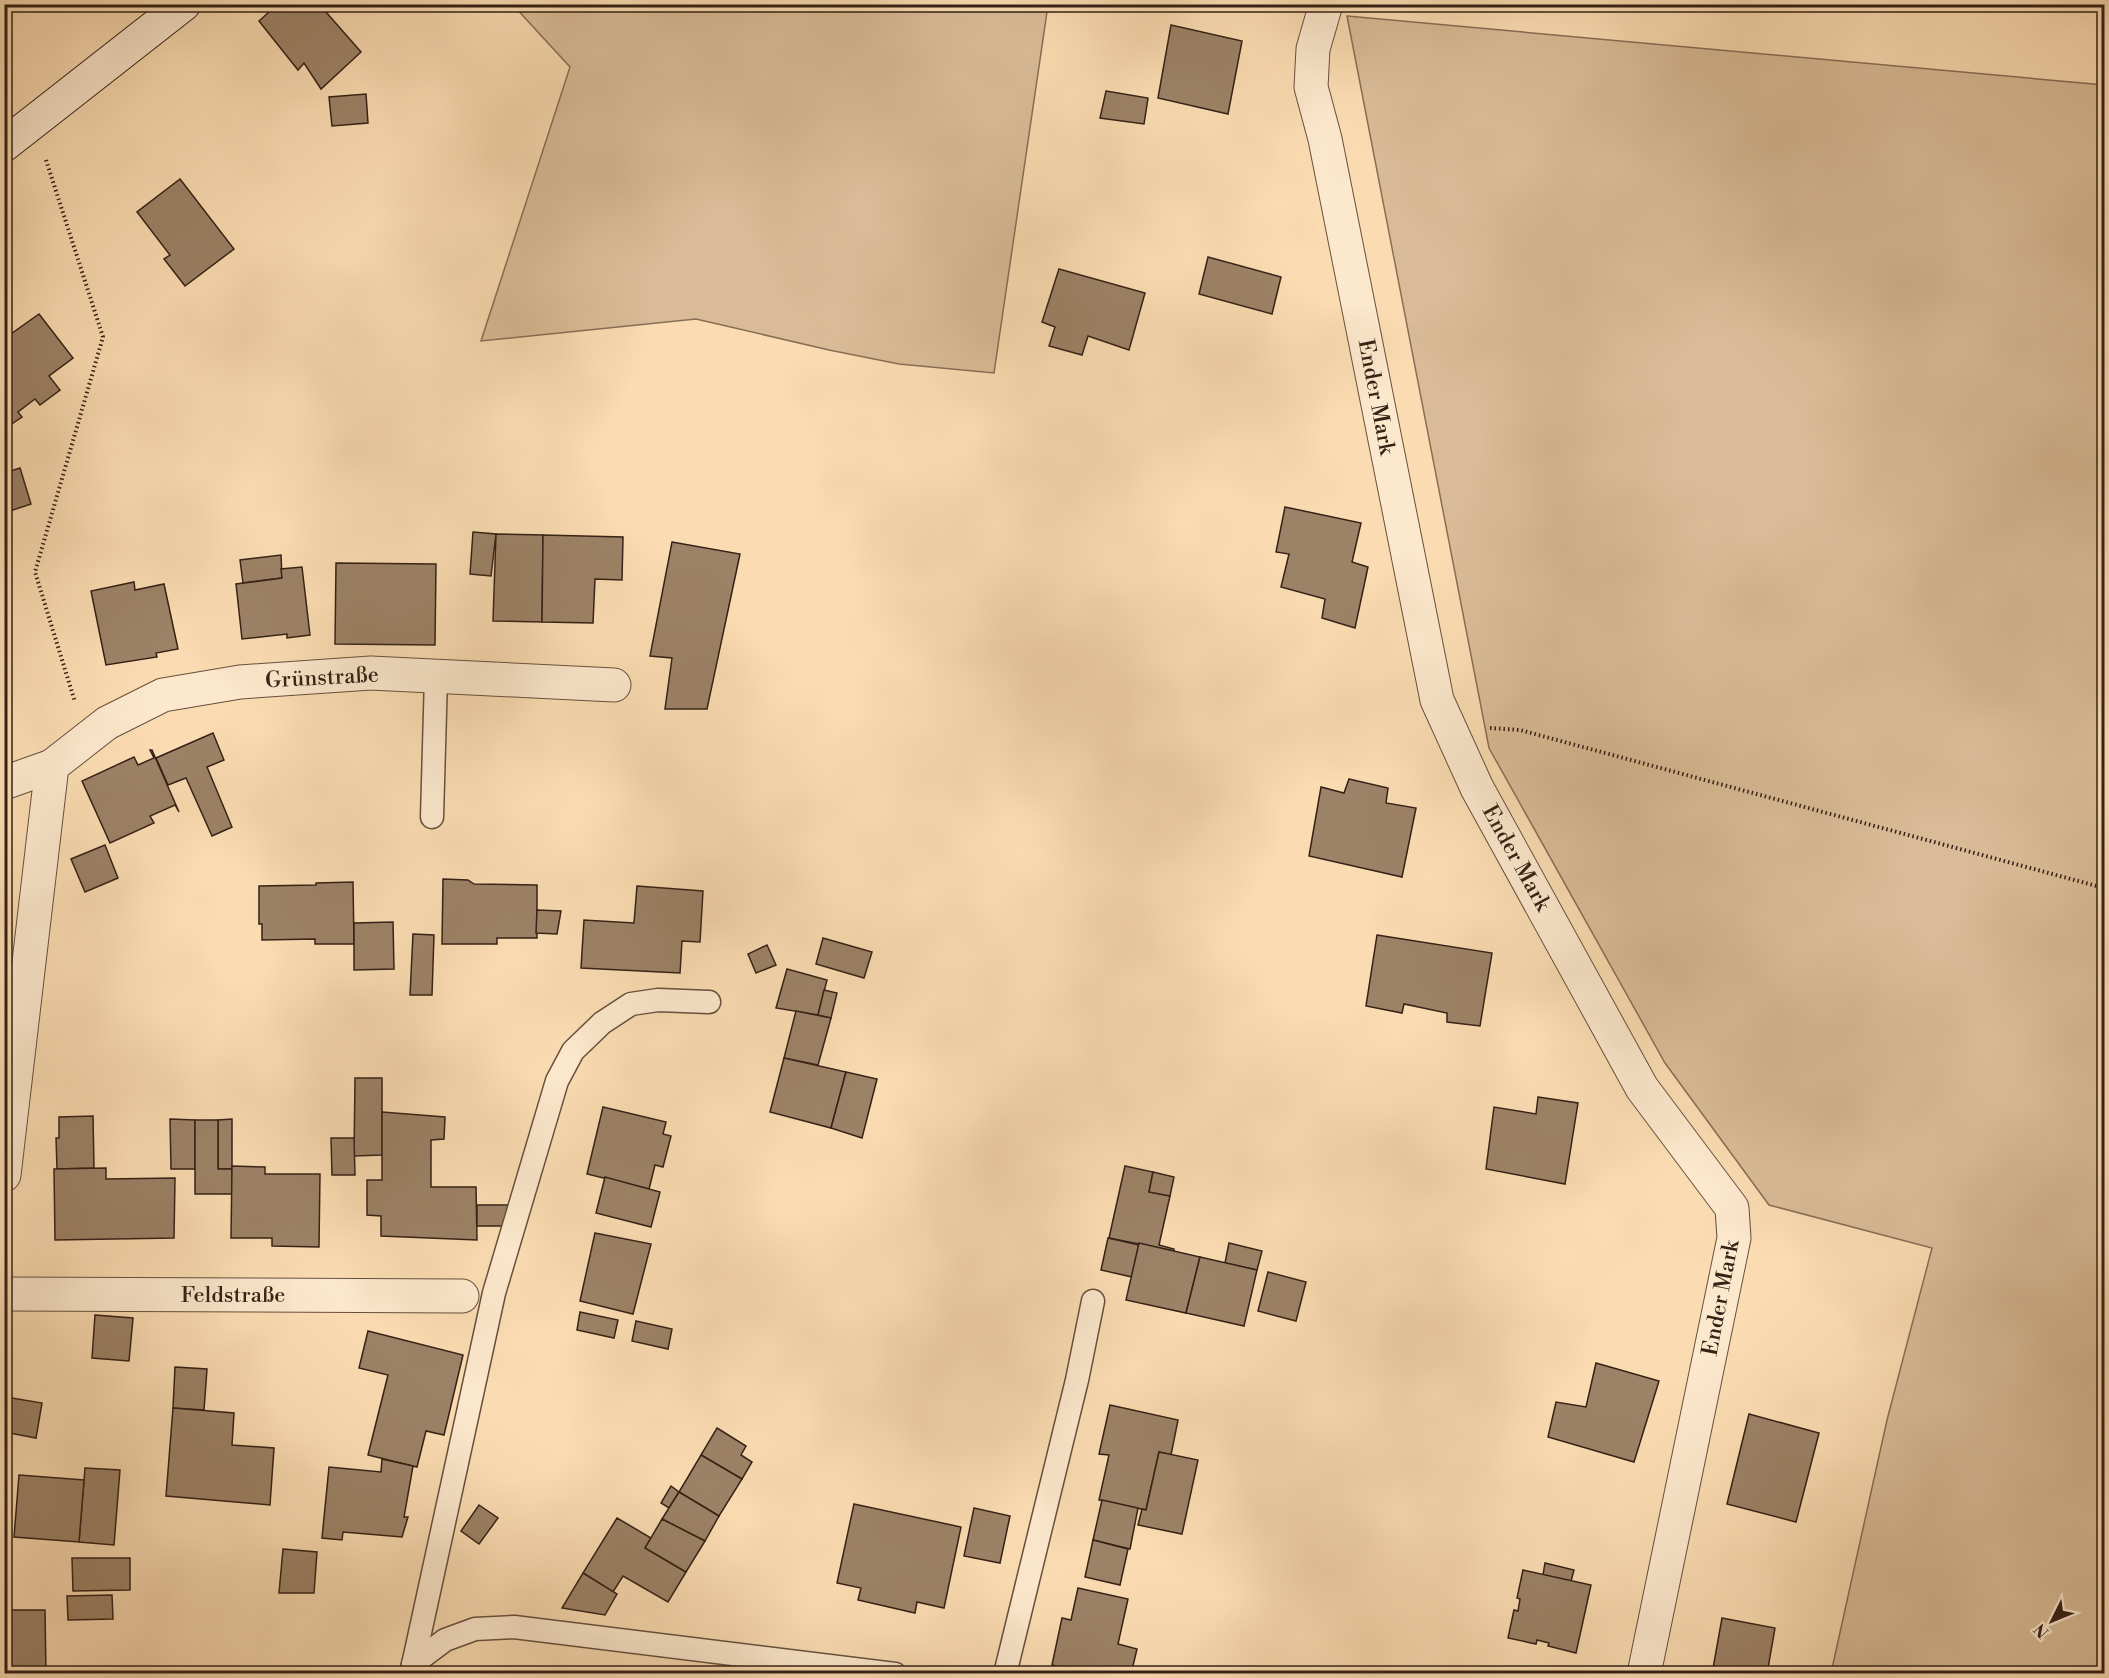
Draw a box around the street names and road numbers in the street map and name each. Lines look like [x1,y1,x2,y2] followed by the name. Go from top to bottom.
[1352,337,1401,459] street label: Ender Mark
[265,662,379,694] street label: Grünstraße
[1476,800,1557,917] street label: Ender Mark
[1697,1236,1746,1358] street label: Ender Mark
[181,1282,285,1309] street label: Feldstraße

